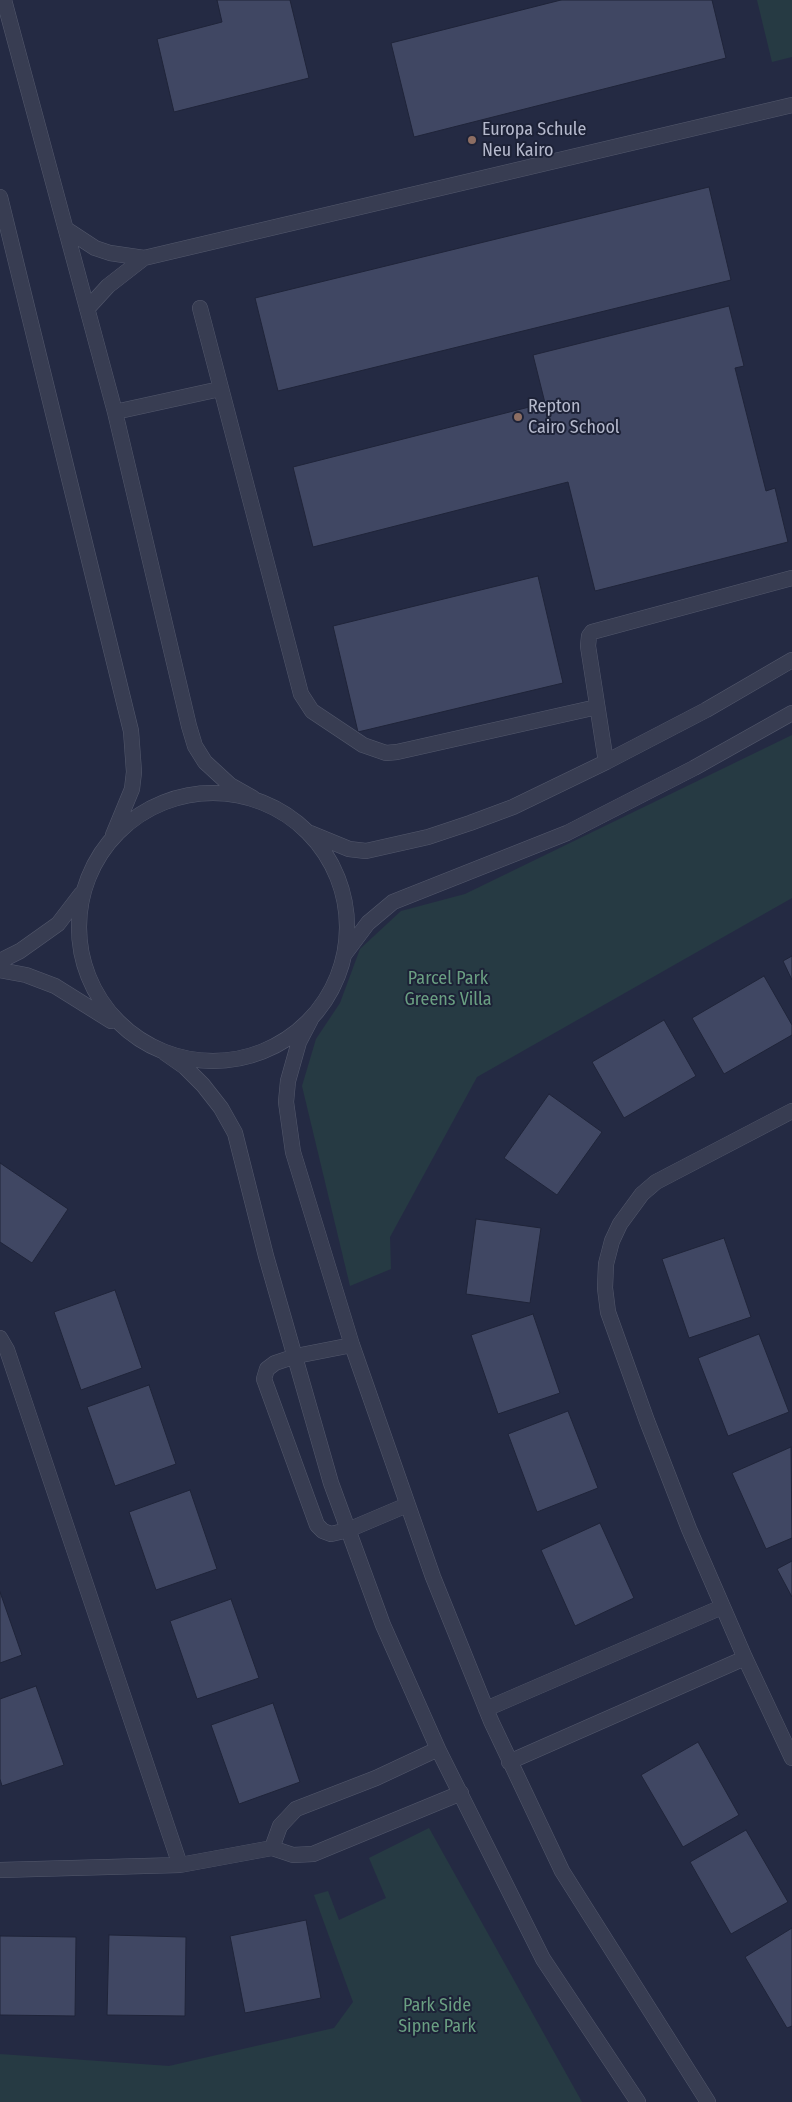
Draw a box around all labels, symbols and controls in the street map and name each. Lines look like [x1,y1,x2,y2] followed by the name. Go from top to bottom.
[482,119,586,162] place label: Europa Schule Neu Kairo
[466,134,478,146] marker: Europa Schule Neu Kairo
[528,396,620,438] place label: Repton Cairo School
[512,411,524,423] marker: Repton Cairo School
[404,968,492,1011] park label: Parcel Park Greens Villa
[398,1995,476,2038] park label: Park Side Sipne Park

